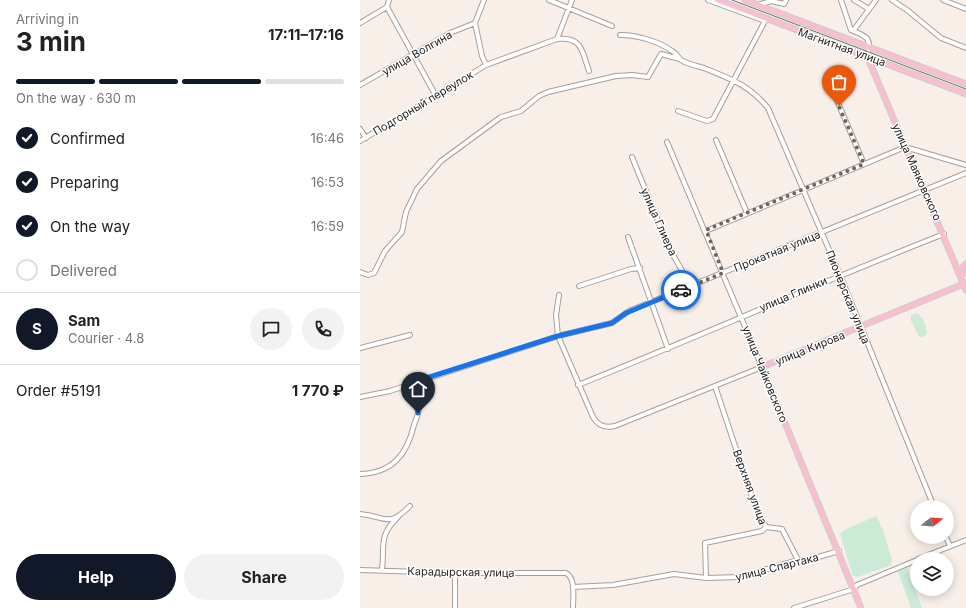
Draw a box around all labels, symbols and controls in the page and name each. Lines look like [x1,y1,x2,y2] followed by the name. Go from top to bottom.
[16,11,79,27] text: Arriving in
[268,25,344,44] text: 17:11–17:16
[796,25,888,69] street label: Магнитная улица
[16,26,86,57] text: 3 min
[379,27,455,79] street label: улица Волгина
[822,65,856,106] pin
[370,68,476,138] street label: Подгорный переулок
[828,71,850,93] icon: bag
[16,90,136,106] text: On the way · 630 m
[889,121,945,223] street label: улица Маяковского
[16,127,38,149] icon: check
[50,129,125,148] text: Confirmed
[310,130,344,146] text: 16:46
[16,171,38,193] icon: check
[50,173,119,192] text: Preparing
[311,174,344,190] text: 16:53
[638,186,680,258] street label: улица Глиера
[16,215,38,237] icon: check
[50,217,130,236] text: On the way
[311,218,344,234] text: 16:59
[732,227,822,275] street label: Прокатная улица
[823,248,873,346] street label: Пионерская улица
[50,261,117,280] text: Delivered
[661,270,701,310] courier
[757,273,829,315] street label: улица Глинки
[670,279,692,301] icon: car
[250,308,292,350] button: chat
[302,308,344,350] button: phone
[68,311,100,330] text: Sam
[32,319,42,338] text: S
[739,324,791,425] street label: улица Чайковского
[773,328,847,368] street label: улица Кирова
[68,330,144,346] text: Courier · 4.8
[401,372,435,413] pin
[407,378,429,400] icon: home
[16,381,101,400] text: Order #5191
[292,381,344,400] text: 1 770 ₽
[730,447,770,527] street label: Верхняя улица
[910,500,954,544] north arrow
[910,500,954,596] map controls
[734,550,820,584] street label: улица Спартака
[910,552,954,596] button: layers
[16,554,176,600] button: Help
[184,554,344,600] button: Share
[407,564,515,580] street label: Карадырская улица

